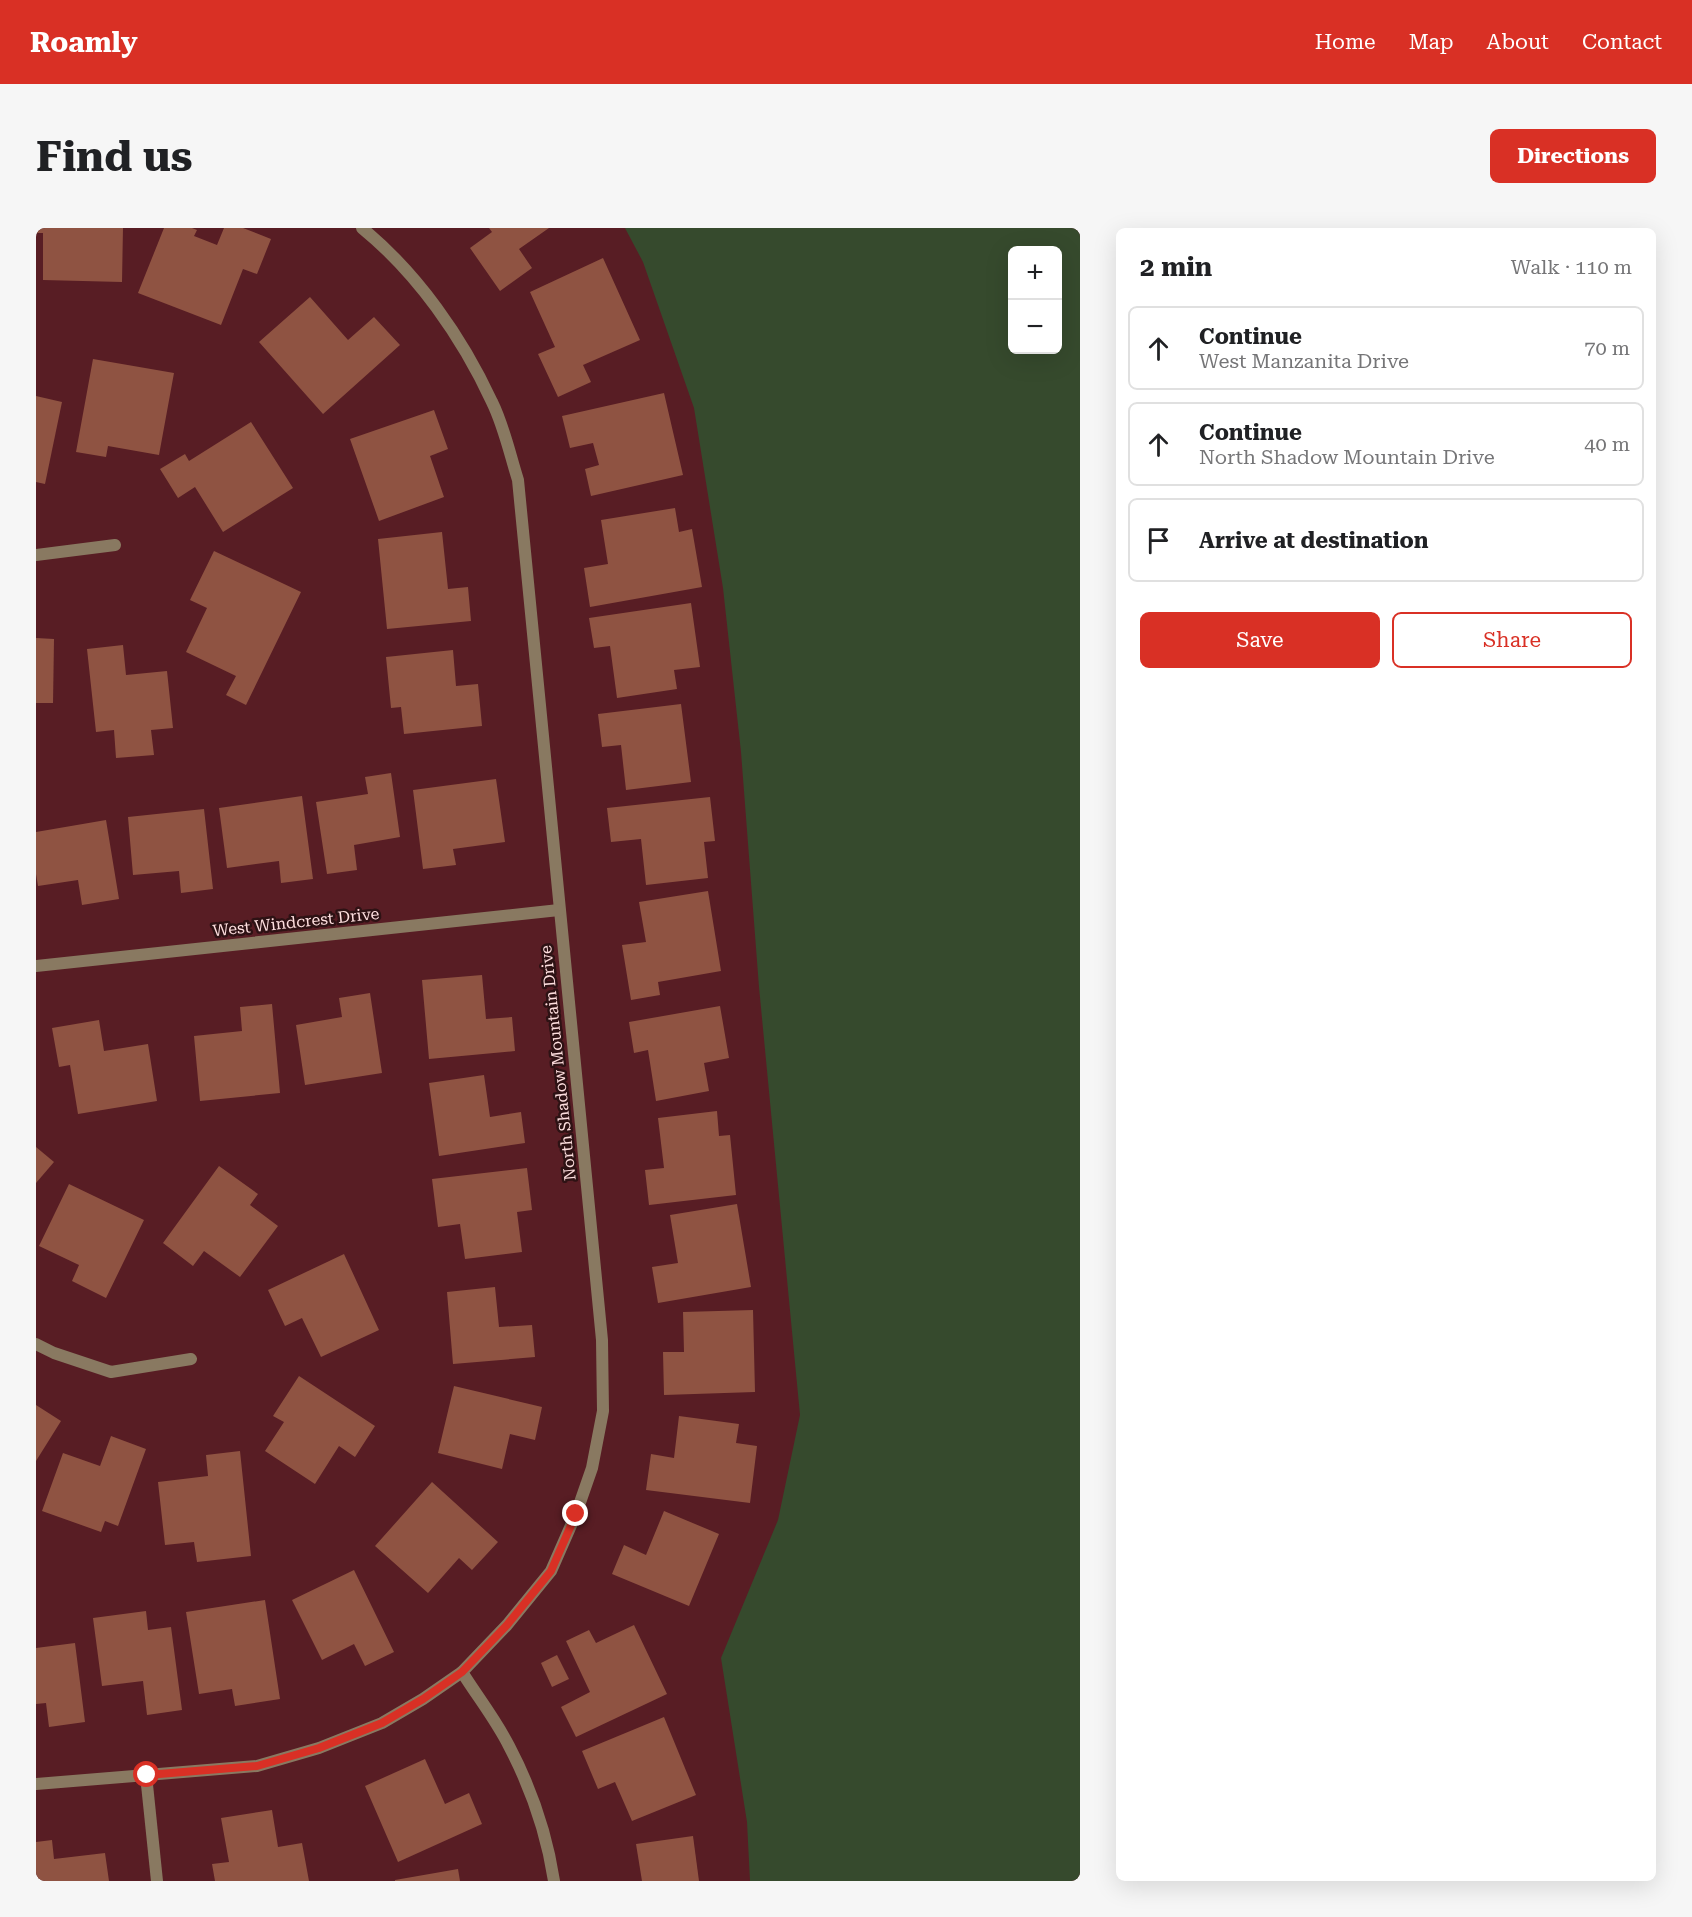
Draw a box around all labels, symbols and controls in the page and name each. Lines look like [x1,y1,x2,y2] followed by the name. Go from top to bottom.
[30,26,138,59] text: Roamly
[1315,30,1376,54] text: Home
[1409,30,1454,54] text: Map
[1487,30,1549,54] text: About
[1582,30,1662,54] text: Contact
[1490,129,1656,183] button: Directions
[36,132,193,181] text: Find us
[1008,246,1062,354] map controls
[1008,246,1062,300] button: +
[1140,252,1212,282] text: 2 min
[1511,255,1632,279] text: Walk · 110 m
[1008,300,1062,354] button: −
[1199,324,1302,349] text: Continue
[1142,332,1175,365] icon: ahead
[1584,336,1630,360] text: 70 m
[1199,349,1409,373] text: West Manzanita Drive
[1199,420,1302,445] text: Continue
[1142,428,1175,461] icon: ahead
[1584,432,1630,456] text: 40 m
[1199,445,1495,469] text: North Shadow Mountain Drive
[1142,524,1175,557] icon: arrive
[1199,528,1428,553] text: Arrive at destination
[1140,612,1380,668] button: Save
[1392,612,1632,668] button: Share
[212,904,380,940] street label: West Windcrest Drive
[536,944,580,1182] street label: North Shadow Mountain Drive
[562,1500,588,1526] route end
[133,1761,159,1787] route start

